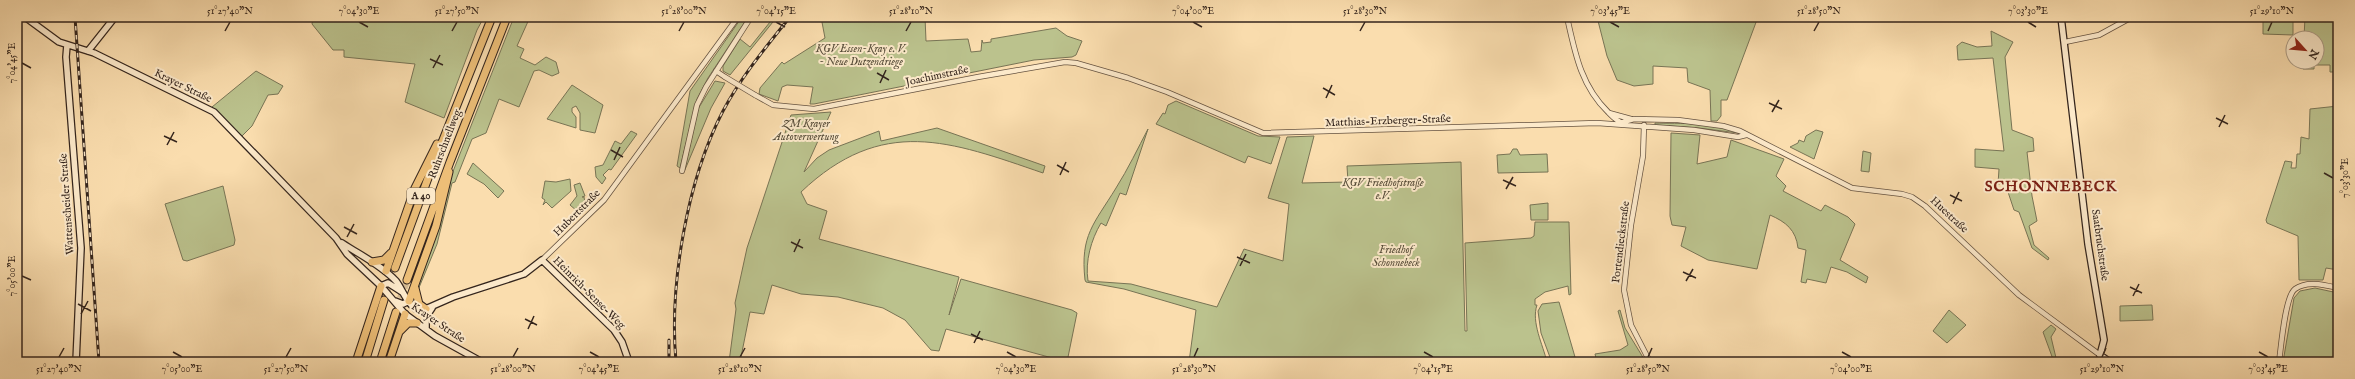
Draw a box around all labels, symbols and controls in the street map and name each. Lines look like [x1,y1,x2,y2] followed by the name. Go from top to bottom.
[207,5,253,18] text: 51°27'40"N
[339,5,380,18] text: 7°04'30"E
[435,5,480,18] text: 51°27'50"N
[661,5,707,18] text: 51°28'00"N
[756,5,796,18] text: 7°04'15"E
[889,5,933,18] text: 51°28'10"N
[1172,5,1214,18] text: 7°04'00"E
[1343,5,1387,18] text: 51°28'30"N
[1590,5,1630,18] text: 7°03'45"E
[1797,5,1841,18] text: 51°28'50"N
[2008,5,2048,18] text: 7°03'30"E
[2250,5,2295,18] text: 51°29'10"N
[2285,30,2325,70] north arrow
[815,42,907,70] park label: KGV Essen-Kray e. V. - Neue Dutzendriege
[6,43,19,83] text: 7°04'45"E
[2304,46,2322,62] text: N
[902,62,970,90] street label: Joachimstraße
[152,66,214,106] street label: Krayer Straße
[425,106,465,181] street label: Ruhrschnellweg
[1325,112,1451,130] street label: Matthias-Erzberger-Straße
[772,117,840,145] park label: ZM Krayer Autoverwertung
[56,153,78,255] street label: Wattenscheider Straße
[2339,158,2352,198] text: 7°03'30"E
[1341,176,1424,203] park label: KGV Friedhofstraße e.V.
[1985,177,2117,196] district label: SCHONNEBECK
[551,187,603,239] street label: Hubertstraße
[407,188,435,204] road number: A 40
[1927,194,1971,236] street label: Huestraße
[1609,200,1633,284] street label: Portendieckstraße
[2088,208,2112,282] street label: Saatbruchstraße
[1372,243,1420,270] park label: Friedhof Schonnebeck
[550,254,629,333] street label: Heinrich-Sense-Weg
[6,255,19,296] text: 7°05'00"E
[408,300,468,346] street label: Krayer Straße
[36,363,82,376] text: 51°27'40"N
[162,363,203,376] text: 7°05'00"E
[264,363,309,376] text: 51°27'50"N
[490,363,536,376] text: 51°28'00"N
[579,363,619,376] text: 7°04'45"E
[718,363,762,376] text: 51°28'10"N
[996,363,1037,376] text: 7°04'30"E
[1172,363,1216,376] text: 51°28'30"N
[1413,363,1453,376] text: 7°04'15"E
[1626,363,1670,376] text: 51°28'50"N
[1830,363,1872,376] text: 7°04'00"E
[2080,363,2125,376] text: 51°29'10"N
[2248,363,2288,376] text: 7°03'45"E

